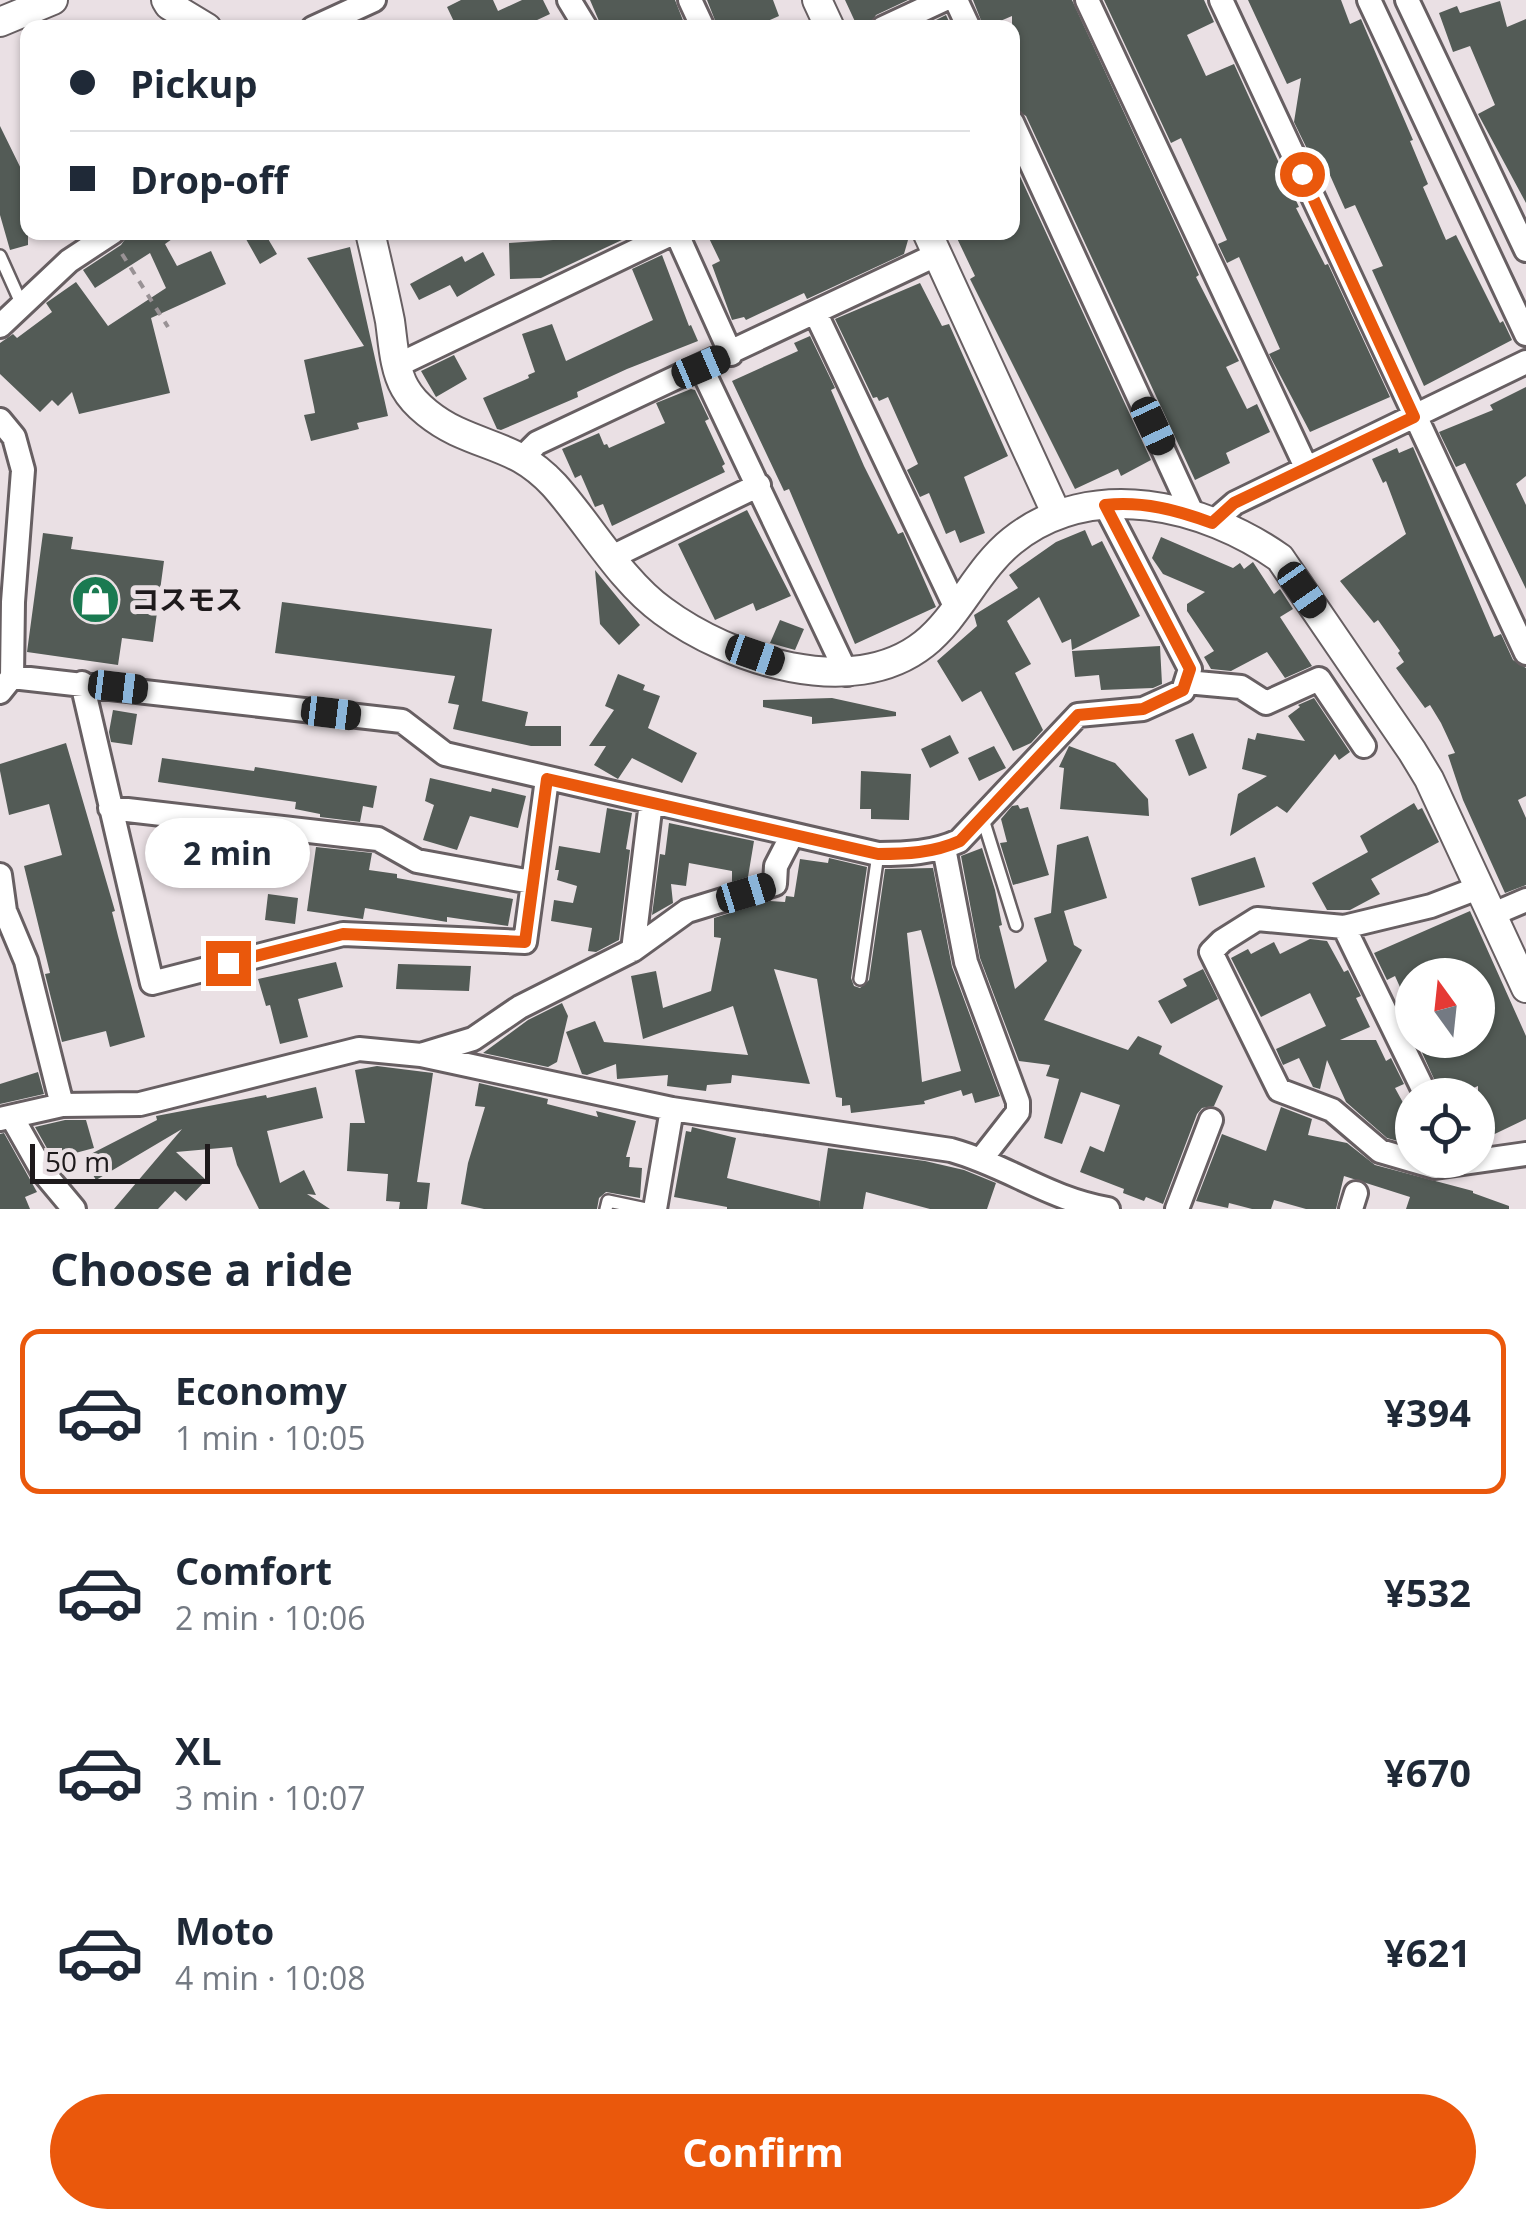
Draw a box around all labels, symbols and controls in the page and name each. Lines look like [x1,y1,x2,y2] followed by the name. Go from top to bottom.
[130,57,258,109] text: Pickup
[1280,152,1325,197] route start
[130,153,288,205] text: Drop-off
[668,341,734,393] car
[1127,392,1179,460] car
[1273,557,1331,623] car
[70,573,122,625] shop icon: コスモス
[131,580,243,618] place label: コスモス
[722,631,788,679] car
[86,668,150,706] car
[299,694,363,732] car
[146,818,310,888] callout: 2 min
[183,831,272,874] text: 2 min
[713,870,779,916] car
[206,941,251,986] route end
[1395,958,1495,1058] north arrow
[1395,958,1495,1178] map controls
[1395,1078,1495,1178] button: locate
[30,1139,210,1184] scale bar
[45,1142,110,1180] text: 50 m
[50,1238,353,1299] text: Choose a ride
[175,1364,347,1416] text: Economy
[55,1367,145,1457] icon: car
[1384,1386,1471,1438] text: ¥394
[175,1416,366,1459] text: 1 min · 10:05
[175,1544,332,1596] text: Comfort
[55,1547,145,1637] icon: car
[1384,1566,1471,1618] text: ¥532
[175,1596,366,1639] text: 2 min · 10:06
[175,1724,222,1776] text: XL
[55,1727,145,1817] icon: car
[1384,1746,1471,1798] text: ¥670
[175,1776,366,1819] text: 3 min · 10:07
[175,1904,274,1956] text: Moto
[55,1907,145,1997] icon: car
[1384,1926,1471,1978] text: ¥621
[175,1956,366,1999] text: 4 min · 10:08
[50,2094,1476,2209] button: Confirm

